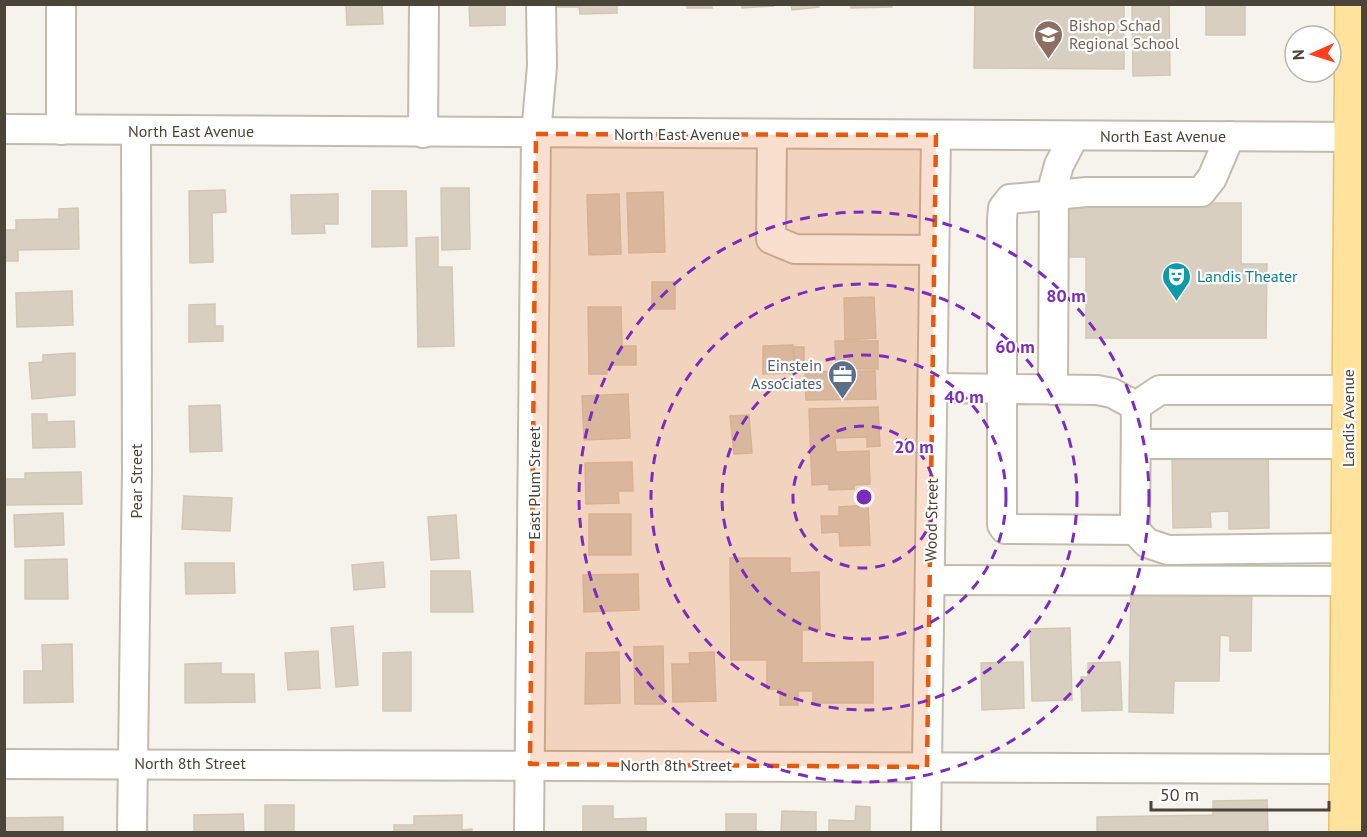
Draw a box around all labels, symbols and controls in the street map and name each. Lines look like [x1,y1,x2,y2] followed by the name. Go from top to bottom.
[1069,15,1179,53] place label: Bishop Schad Regional School
[1032,18,1064,60] school or university icon: Bishop Schad Regional School
[1283,24,1343,84] north arrow
[1288,49,1308,61] text: N
[128,121,254,141] street label: North East Avenue
[614,124,740,144] street label: North East Avenue
[1100,126,1226,146] street label: North East Avenue
[1160,260,1192,302] theatre icon: Landis Theater
[1197,266,1298,286] place label: Landis Theater
[1046,284,1086,307] text: 80 m
[995,335,1035,358] text: 60 m
[751,355,822,393] place label: Einstein Associates
[827,358,859,400] office icon: Einstein Associates
[1338,369,1358,467] street label: Landis Avenue
[944,385,984,408] text: 40 m
[524,426,544,540] street label: East Plum Street
[894,435,934,458] text: 20 m
[126,443,146,519] street label: Pear Street
[920,478,942,562] street label: Wood Street
[854,487,874,507] centre of rings
[134,753,246,773] street label: North 8th Street
[620,755,732,775] street label: North 8th Street
[1151,774,1330,812] scale bar
[1160,783,1199,806] text: 50 m

